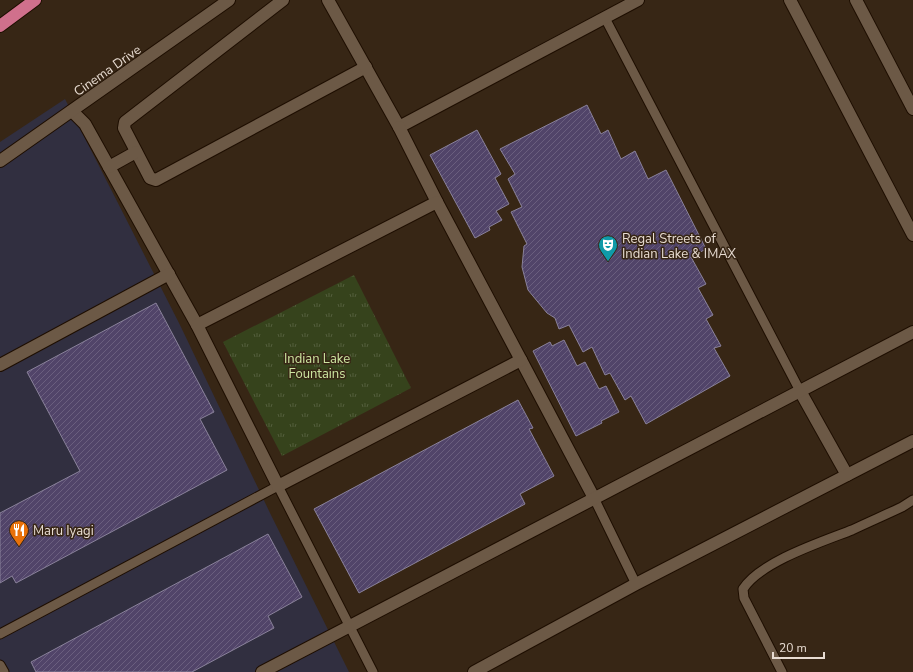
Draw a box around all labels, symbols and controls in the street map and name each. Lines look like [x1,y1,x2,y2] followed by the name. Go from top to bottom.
[70,41,145,101] street label: Cinema Drive
[622,230,737,263] place label: Regal Streets of Indian Lake & IMAX
[597,234,619,262] theatre icon: Regal Streets of Indian Lake & IMAX
[284,350,350,383] park label: Indian Lake Fountains
[8,519,30,547] restaurant icon: Maru Iyagi
[33,522,94,540] place label: Maru Iyagi
[773,634,824,660] scale bar
[779,640,807,656] text: 20 m

